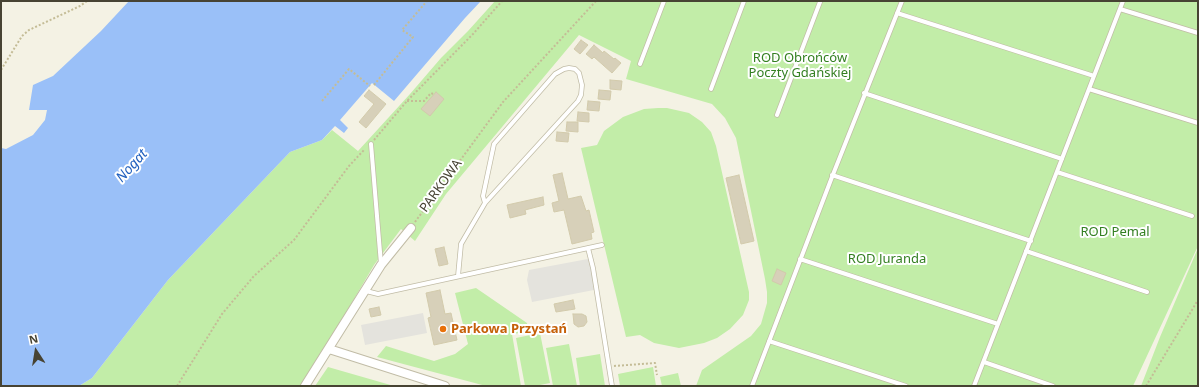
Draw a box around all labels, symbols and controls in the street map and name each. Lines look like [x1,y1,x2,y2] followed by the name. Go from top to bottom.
[749,50,851,81] park label: ROD Obrońców Poczty Gdańskiej
[113,146,151,186] water label: Nogat
[417,157,465,215] street label: PARKOWA
[1080,224,1150,240] park label: ROD Pemal
[848,251,926,267] park label: ROD Juranda
[451,321,567,337] place label: Parkowa Przystań
[438,324,448,334] marker: Parkowa Przystań
[16,331,56,371] north arrow
[27,331,39,347] text: N

